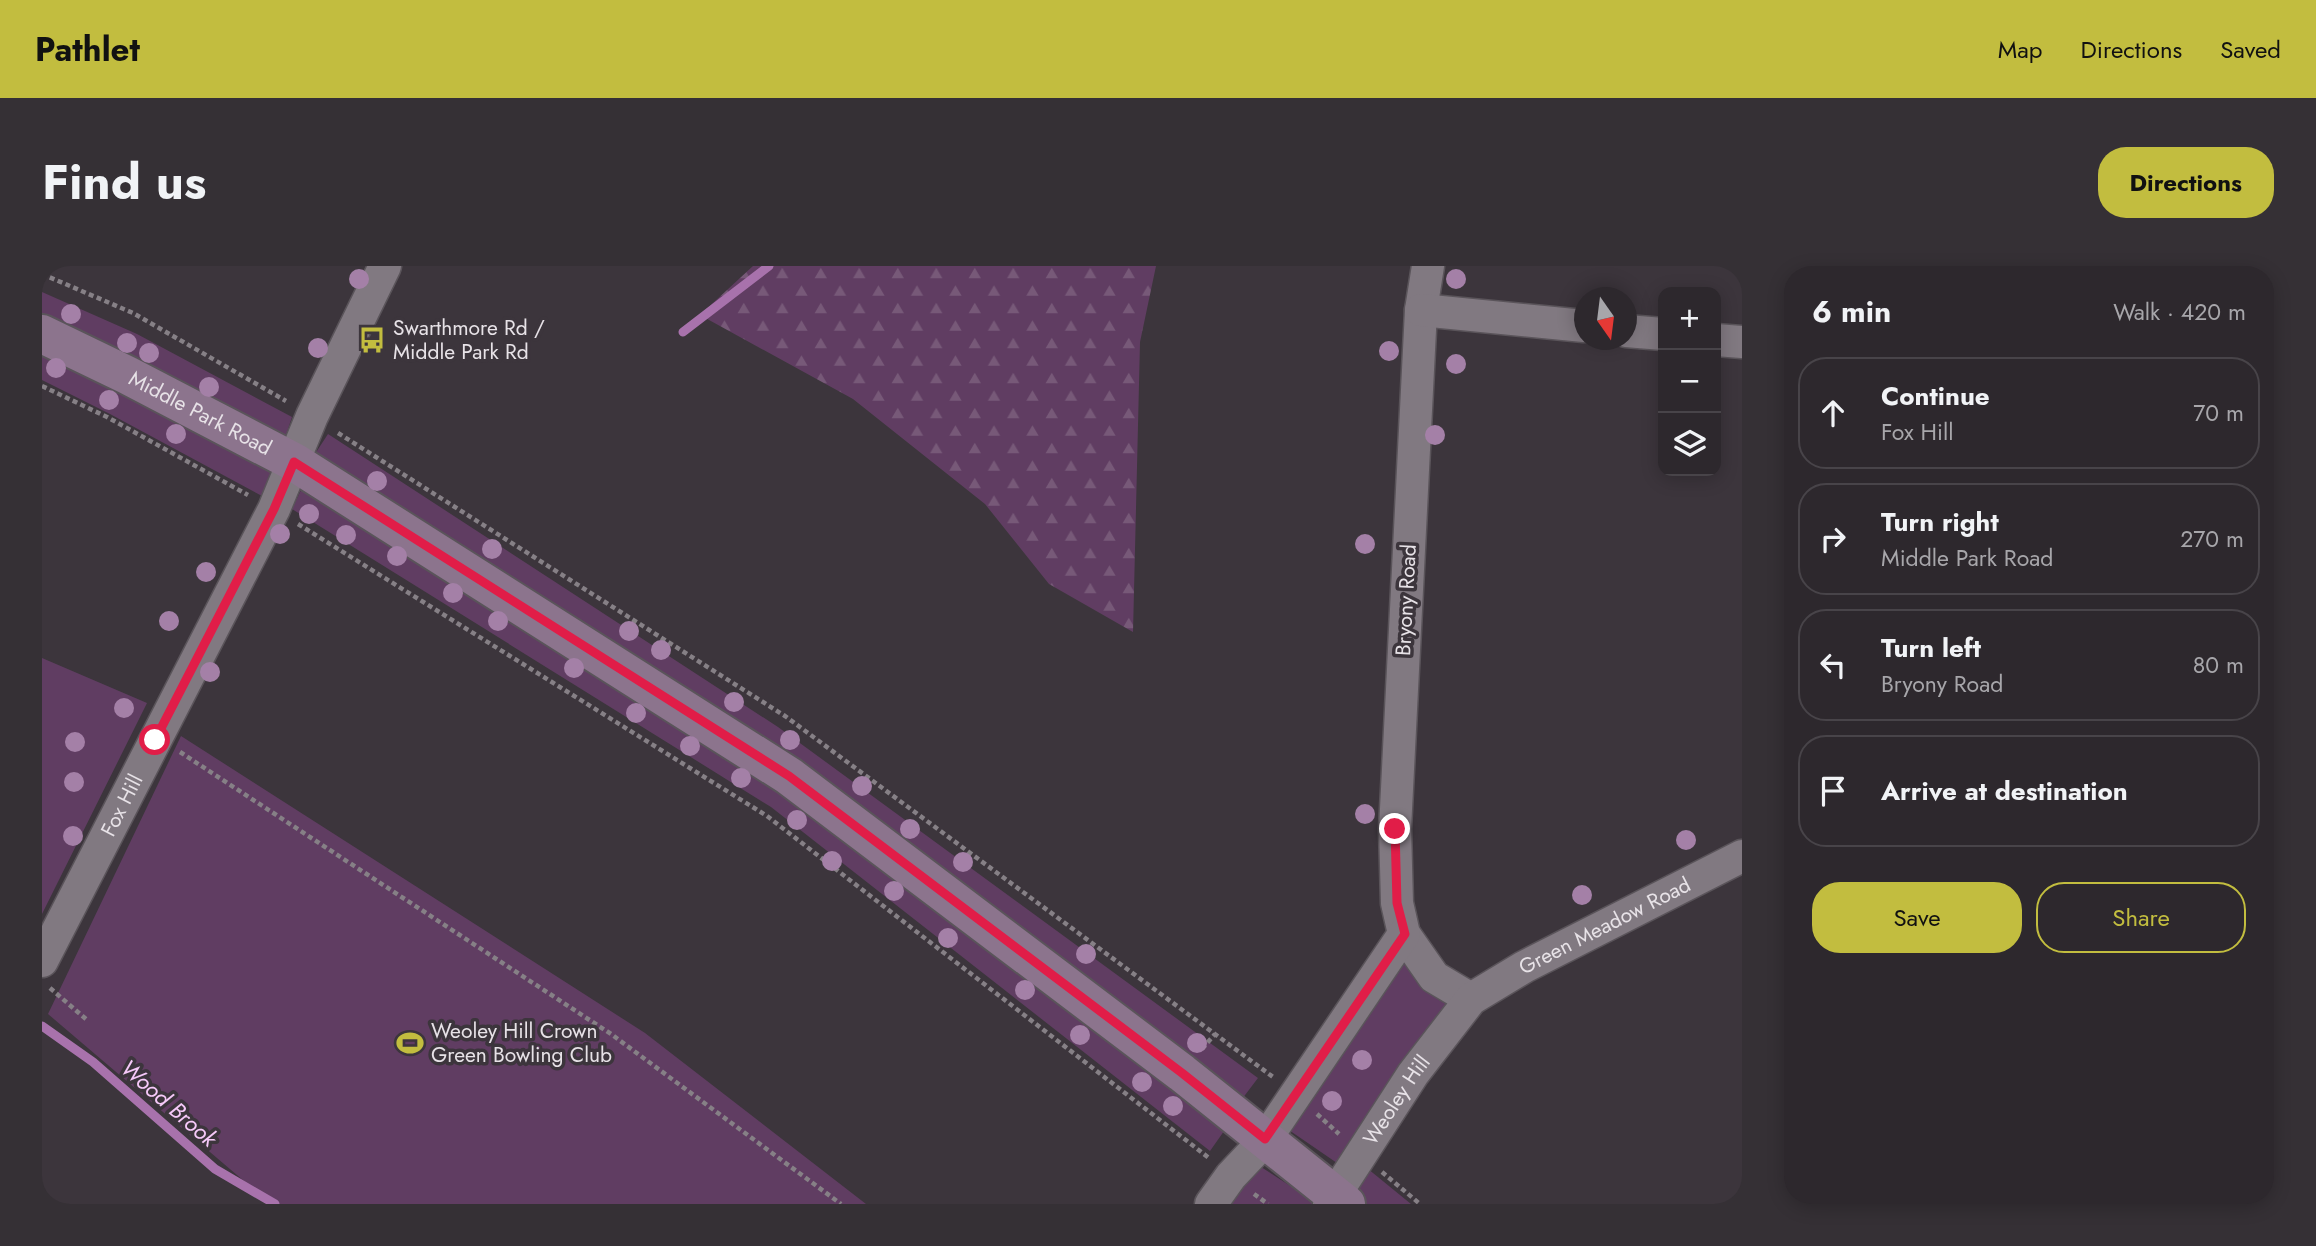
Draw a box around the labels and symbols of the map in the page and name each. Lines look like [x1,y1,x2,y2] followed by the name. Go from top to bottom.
[1574,287,1637,350] north arrow
[393,313,545,367] place label: Swarthmore Rd / Middle Park Rd
[357,325,387,355] bus stop icon: Swarthmore Rd / Middle Park Rd
[123,363,277,463] street label: Middle Park Road
[1388,543,1424,657] street label: Bryony Road
[139,724,170,755] route start
[93,769,150,842] street label: Fox Hill
[1379,813,1410,844] route end
[1514,870,1696,982] street label: Green Meadow Road
[431,1016,612,1070] place label: Weoley Hill Crown Green Bowling Club
[395,1028,425,1058] sports icon: Weoley Hill Crown Green Bowling Club
[1356,1049,1437,1151] street label: Weoley Hill
[113,1051,226,1155] water label: Wood Brook

